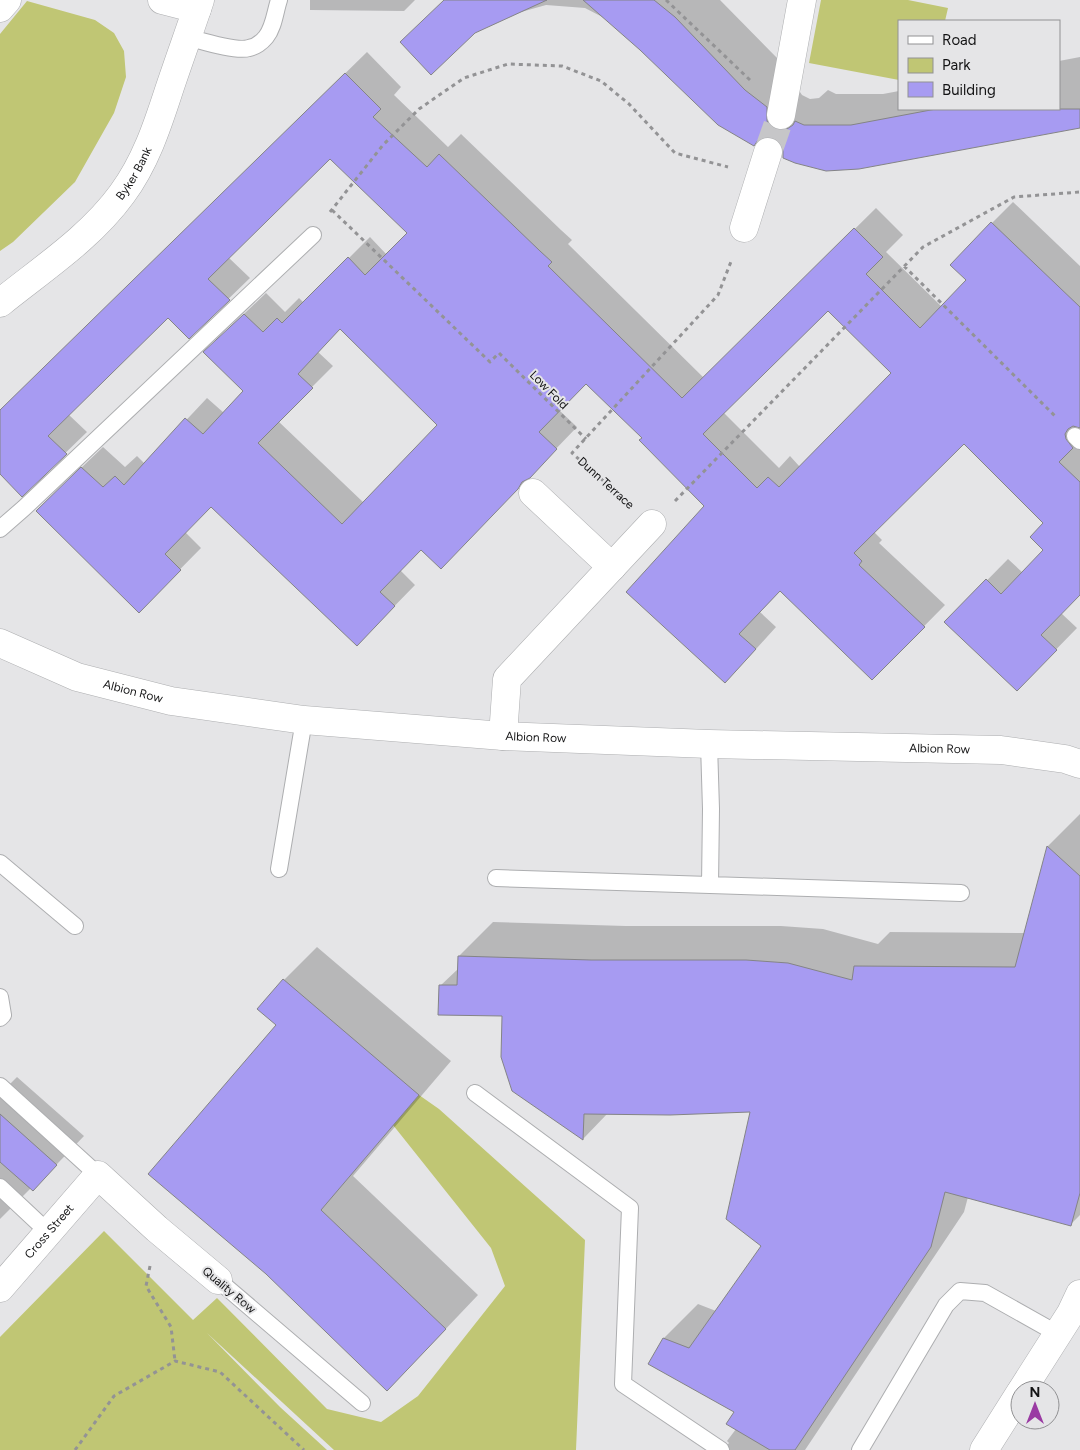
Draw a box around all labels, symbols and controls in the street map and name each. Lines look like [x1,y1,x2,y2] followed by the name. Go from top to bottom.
[898,20,1060,110] legend
[942,31,977,49] text: Road
[942,56,971,74] text: Park
[942,81,996,99] text: Building
[113,145,155,203] street label: Byker Bank
[527,368,571,412] street label: Low Fold
[575,454,637,512] street label: Dunn Terrace
[102,677,165,706] street label: Albion Row
[505,729,567,745] street label: Albion Row
[909,741,971,756] street label: Albion Row
[22,1201,77,1261] street label: Cross Street
[200,1264,259,1317] street label: Quality Row
[1010,1380,1060,1430] north arrow
[1030,1384,1040,1401] text: N

